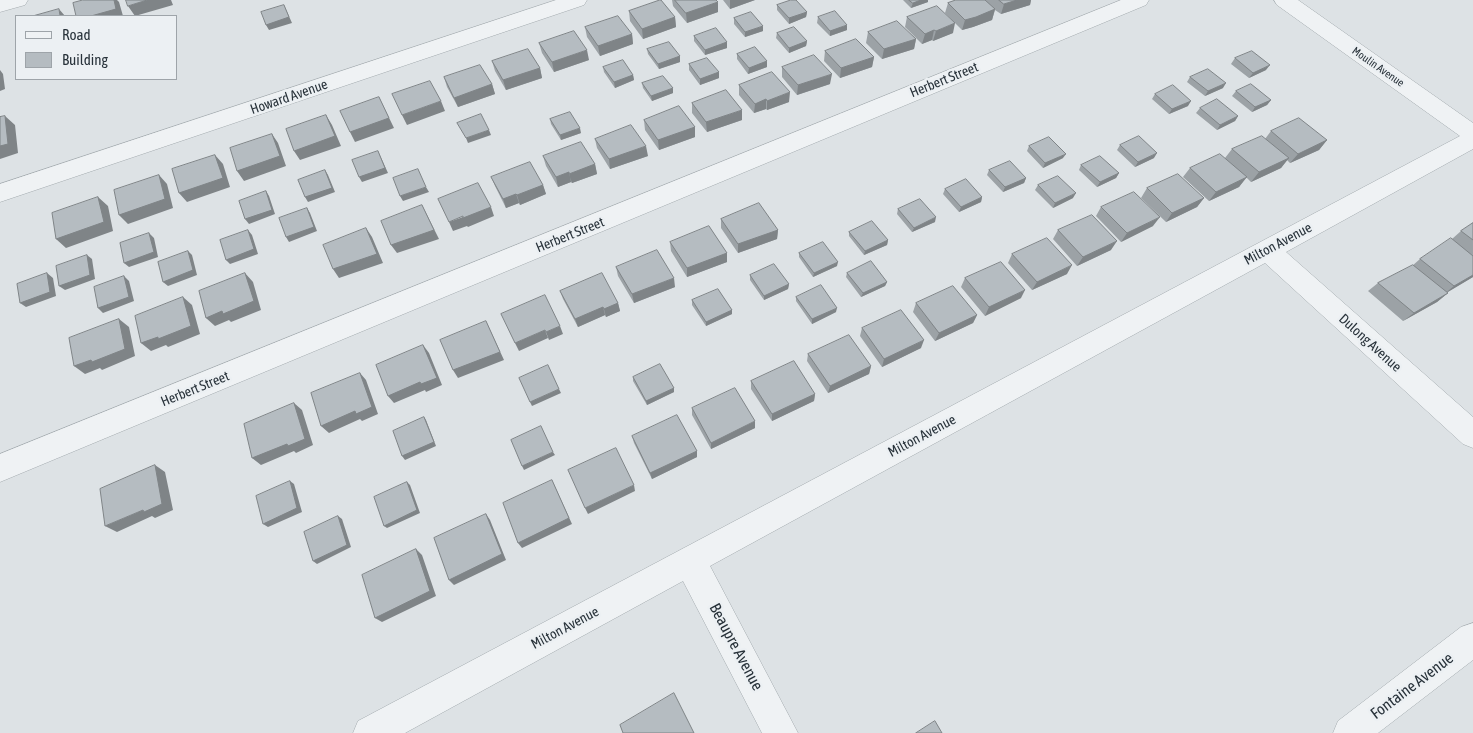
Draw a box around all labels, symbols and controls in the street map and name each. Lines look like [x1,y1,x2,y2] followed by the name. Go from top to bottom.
[15,15,178,80] legend
[62,26,91,43] text: Road
[1349,44,1407,90] street label: Moulin Avenue
[62,51,108,68] text: Building
[907,59,981,101] street label: Herbert Street
[248,76,330,118] street label: Howard Avenue
[533,214,607,256] street label: Herbert Street
[1241,219,1315,269] street label: Milton Avenue
[1335,311,1405,375] street label: Dulong Avenue
[158,368,232,410] street label: Herbert Street
[885,411,959,461] street label: Milton Avenue
[705,600,767,694] street label: Beaupre Avenue
[528,603,602,653] street label: Milton Avenue
[1367,649,1457,723] street label: Fontaine Avenue

